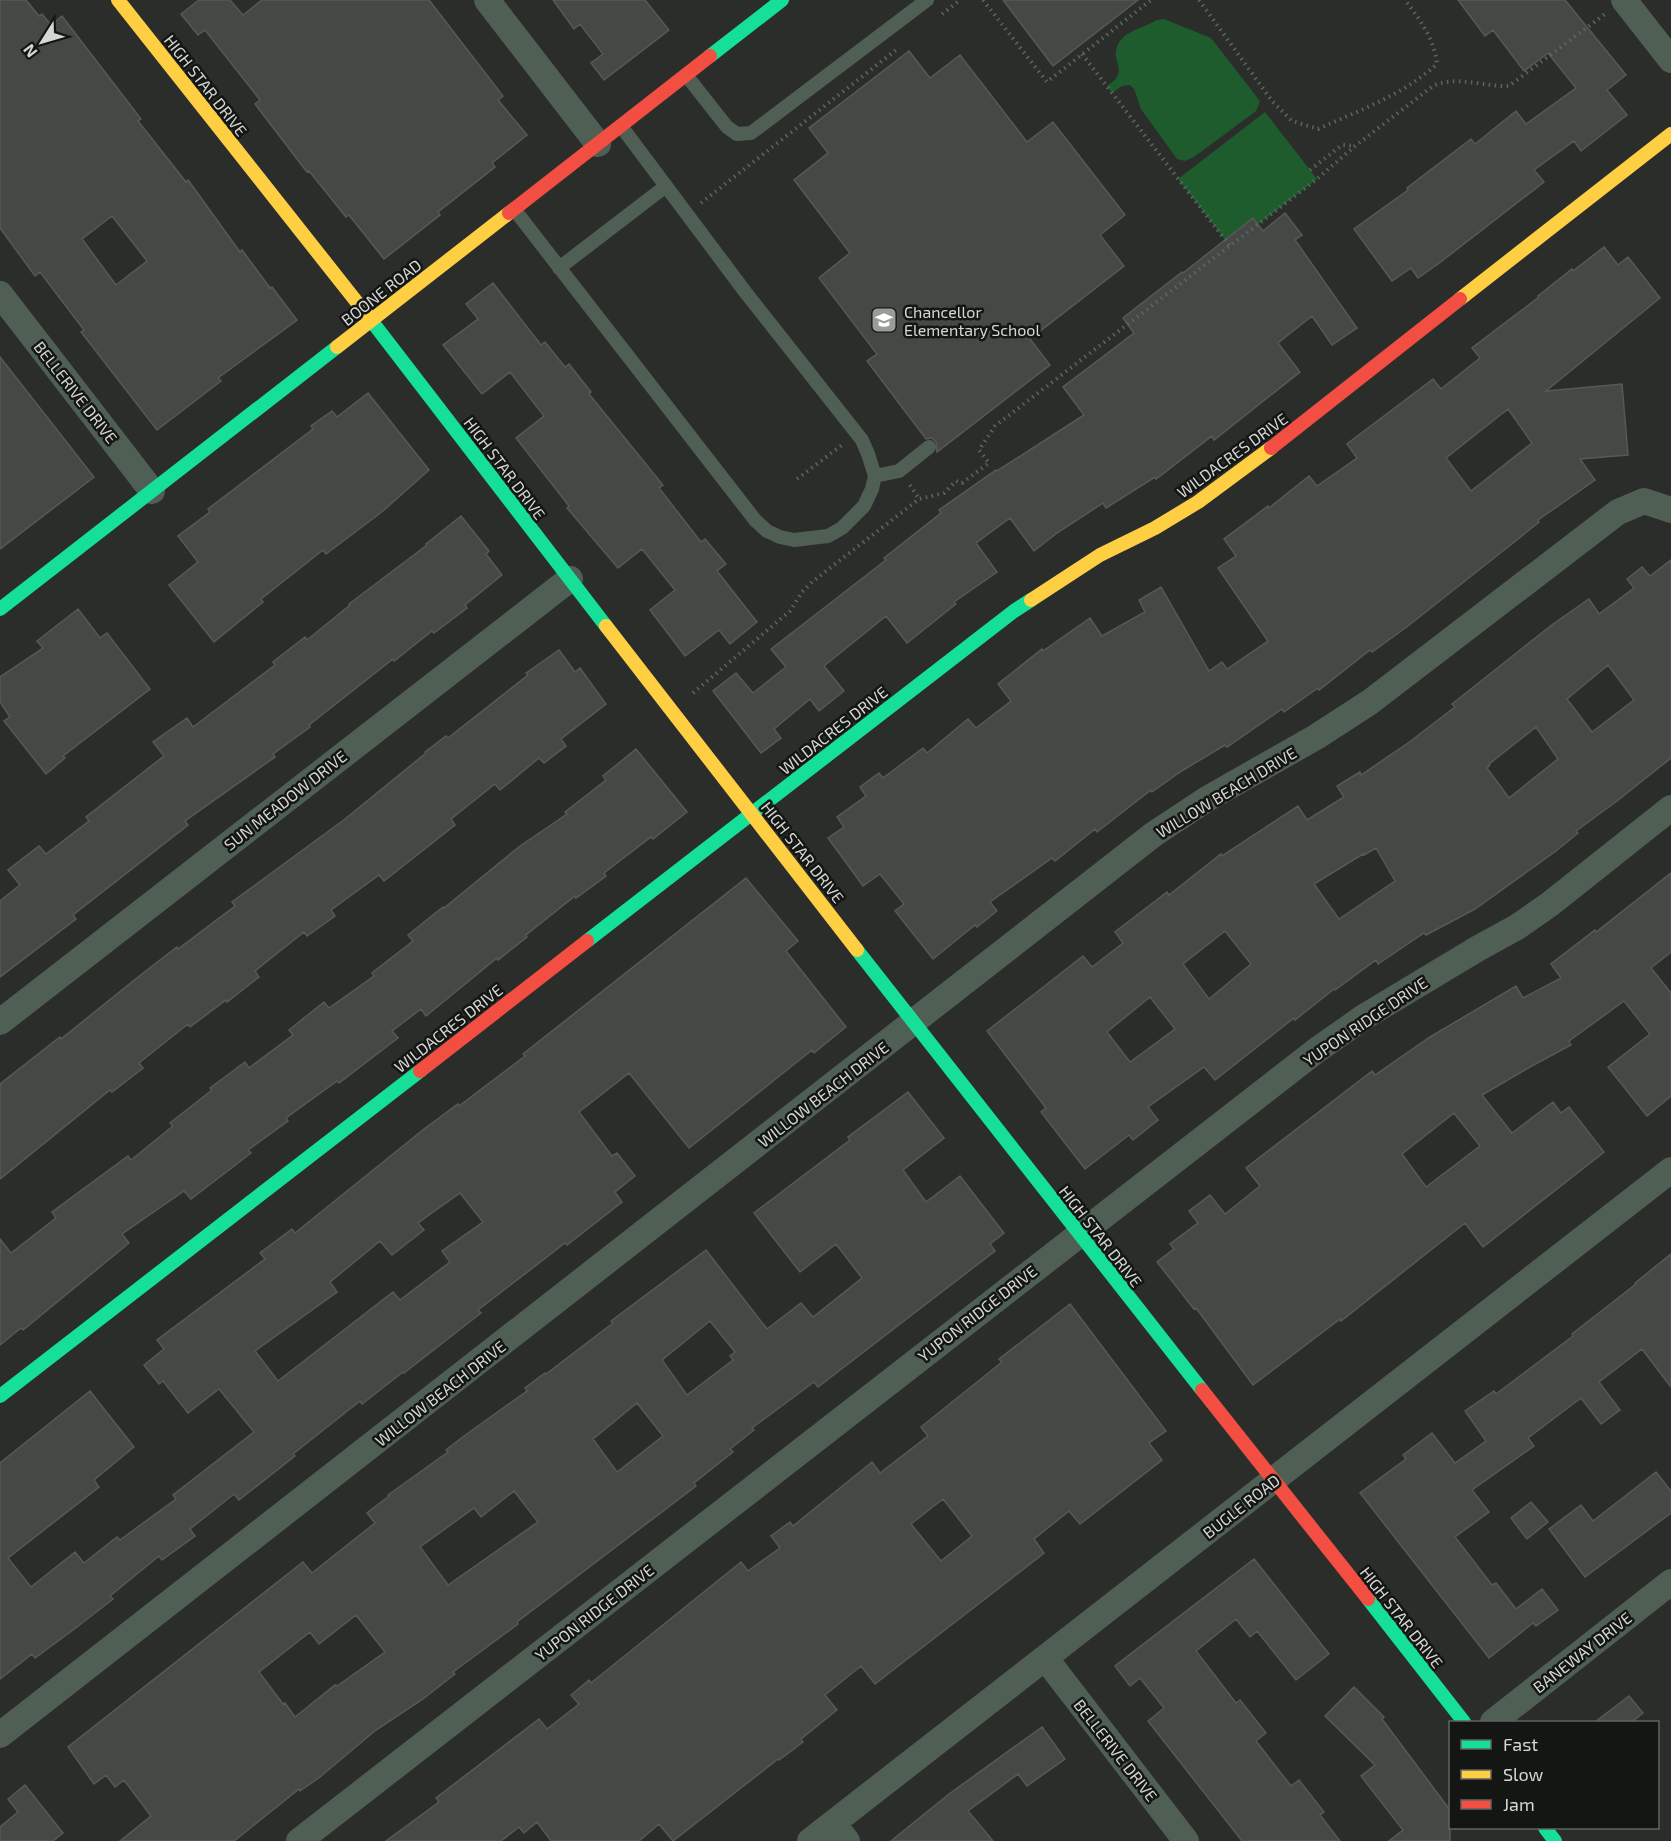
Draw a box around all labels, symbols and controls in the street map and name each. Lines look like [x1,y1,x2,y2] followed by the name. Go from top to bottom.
[12,12,72,72] north arrow
[161,31,251,139] street label: HIGH STAR DRIVE
[19,41,41,62] text: N
[337,255,425,329] street label: BOONE ROAD
[904,302,1040,339] place label: Chancellor Elementary School
[869,305,899,335] school or university icon: Chancellor Elementary School
[30,337,122,447] street label: BELLERIVE DRIVE
[1173,409,1291,501] street label: WILDACRES DRIVE
[460,413,550,523] street label: HIGH STAR DRIVE
[775,682,891,778] street label: WILDACRES DRIVE
[1152,743,1300,841] street label: WILLOW BEACH DRIVE
[220,746,350,854] street label: SUN MEADOW DRIVE
[758,798,848,906] street label: HIGH STAR DRIVE
[1299,972,1431,1070] street label: YUPON RIDGE DRIVE
[390,980,506,1076] street label: WILDACRES DRIVE
[754,1037,892,1151] street label: WILLOW BEACH DRIVE
[1056,1182,1146,1290] street label: HIGH STAR DRIVE
[914,1261,1040,1365] street label: YUPON RIDGE DRIVE
[371,1336,509,1450] street label: WILLOW BEACH DRIVE
[1199,1470,1283,1542] street label: BUGLE ROAD
[531,1560,657,1664] street label: YUPON RIDGE DRIVE
[1357,1563,1447,1671] street label: HIGH STAR DRIVE
[1529,1608,1635,1696] street label: BANEWAY DRIVE
[1070,1695,1162,1805] street label: BELLERIVE DRIVE
[1449,1721,1659,1829] legend
[1503,1733,1538,1755] text: Fast
[1503,1763,1544,1785] text: Slow
[1503,1793,1535,1815] text: Jam

